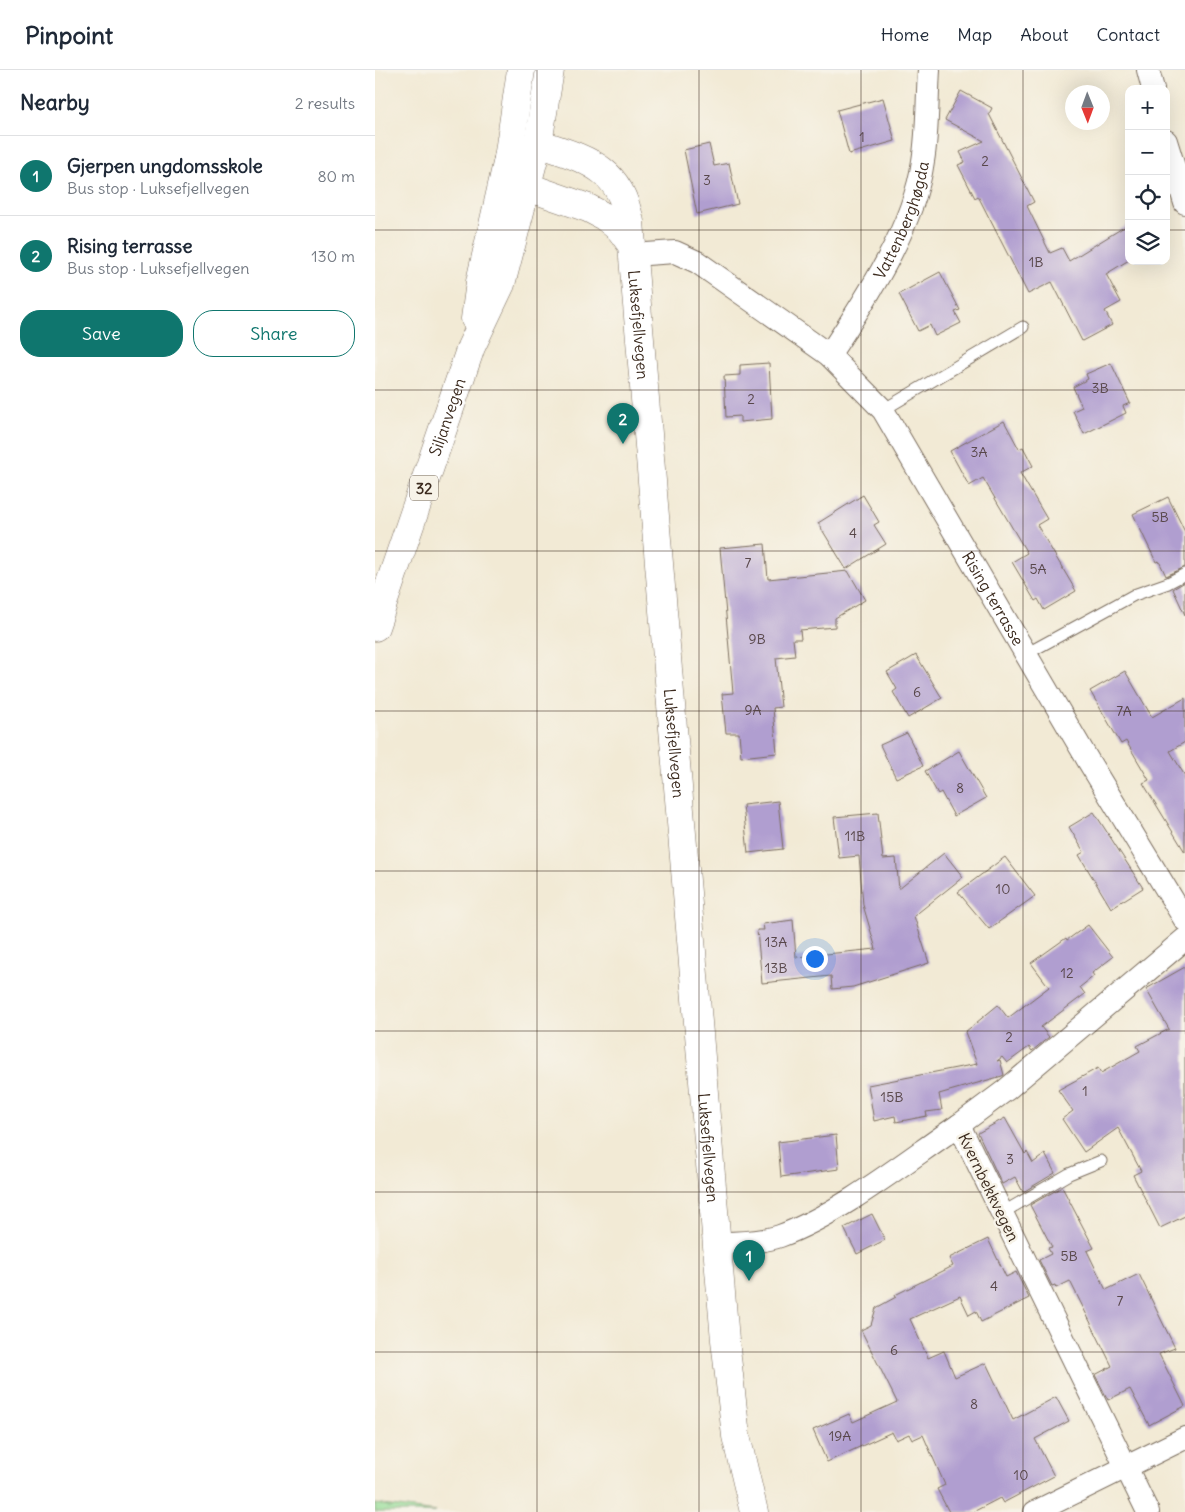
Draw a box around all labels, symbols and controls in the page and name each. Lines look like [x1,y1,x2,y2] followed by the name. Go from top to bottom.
[25,20,113,50] text: Pinpoint
[881,23,929,46] text: Home
[957,23,992,46] text: Map
[1020,23,1068,46] text: About
[1096,23,1160,46] text: Contact
[1065,85,1110,130] north arrow
[1125,85,1170,265] map controls
[1125,85,1170,130] button: +
[20,89,90,116] text: Nearby
[295,93,355,113] text: 2 results
[859,128,865,146] house number: 1
[1125,130,1170,175] button: −
[981,152,989,170] house number: 2
[67,154,263,178] text: Gjerpen ungdomsskole
[869,160,933,283] street label: Vattenberghøgda
[33,166,39,186] text: 1
[317,166,355,186] text: 80 m
[703,171,711,189] house number: 3
[1125,175,1170,220] button: locate
[67,178,250,198] text: Bus stop · Luksefjellvegen
[1125,220,1170,265] button: layers
[67,234,192,258] text: Rising terrasse
[32,246,40,266] text: 2
[311,246,355,266] text: 130 m
[1029,253,1043,271] house number: 1B
[67,258,250,278] text: Bus stop · Luksefjellvegen
[624,269,653,380] street label: Luksefjellvegen
[20,310,183,357] button: Save
[193,310,355,357] button: Share
[424,375,470,459] street label: Siljanvegen
[1091,379,1109,397] house number: 3B
[747,390,755,408] house number: 2
[607,403,639,444] pin: 2
[971,443,987,461] house number: 3A
[410,476,438,500] road number: 32
[1151,508,1169,526] house number: 5B
[849,524,857,542] house number: 4
[958,548,1029,649] street label: Rising terrasse
[745,554,752,572] house number: 7
[1029,560,1047,578] house number: 5A
[748,630,766,648] house number: 9B
[913,683,921,701] house number: 6
[660,688,689,799] street label: Luksefjellvegen
[744,701,762,719] house number: 9A
[1116,702,1132,720] house number: 7A
[956,779,964,797] house number: 8
[845,827,865,845] house number: 11B
[996,880,1010,898] house number: 10
[765,933,787,951] house number: 13A
[802,946,828,972] your location
[765,959,787,977] house number: 13B
[1060,964,1074,982] house number: 12
[1005,1028,1013,1046] house number: 2
[1082,1082,1088,1100] house number: 1
[881,1088,903,1106] house number: 15B
[694,1092,723,1203] street label: Luksefjellvegen
[954,1129,1024,1245] street label: Kvernbekkvegen
[1006,1150,1014,1168] house number: 3
[733,1240,765,1281] pin: 1
[1060,1247,1078,1265] house number: 5B
[990,1277,998,1295] house number: 4
[1117,1292,1124,1310] house number: 7
[890,1341,898,1359] house number: 6
[970,1395,978,1413] house number: 8
[829,1427,851,1445] house number: 19A
[1014,1466,1028,1484] house number: 10

